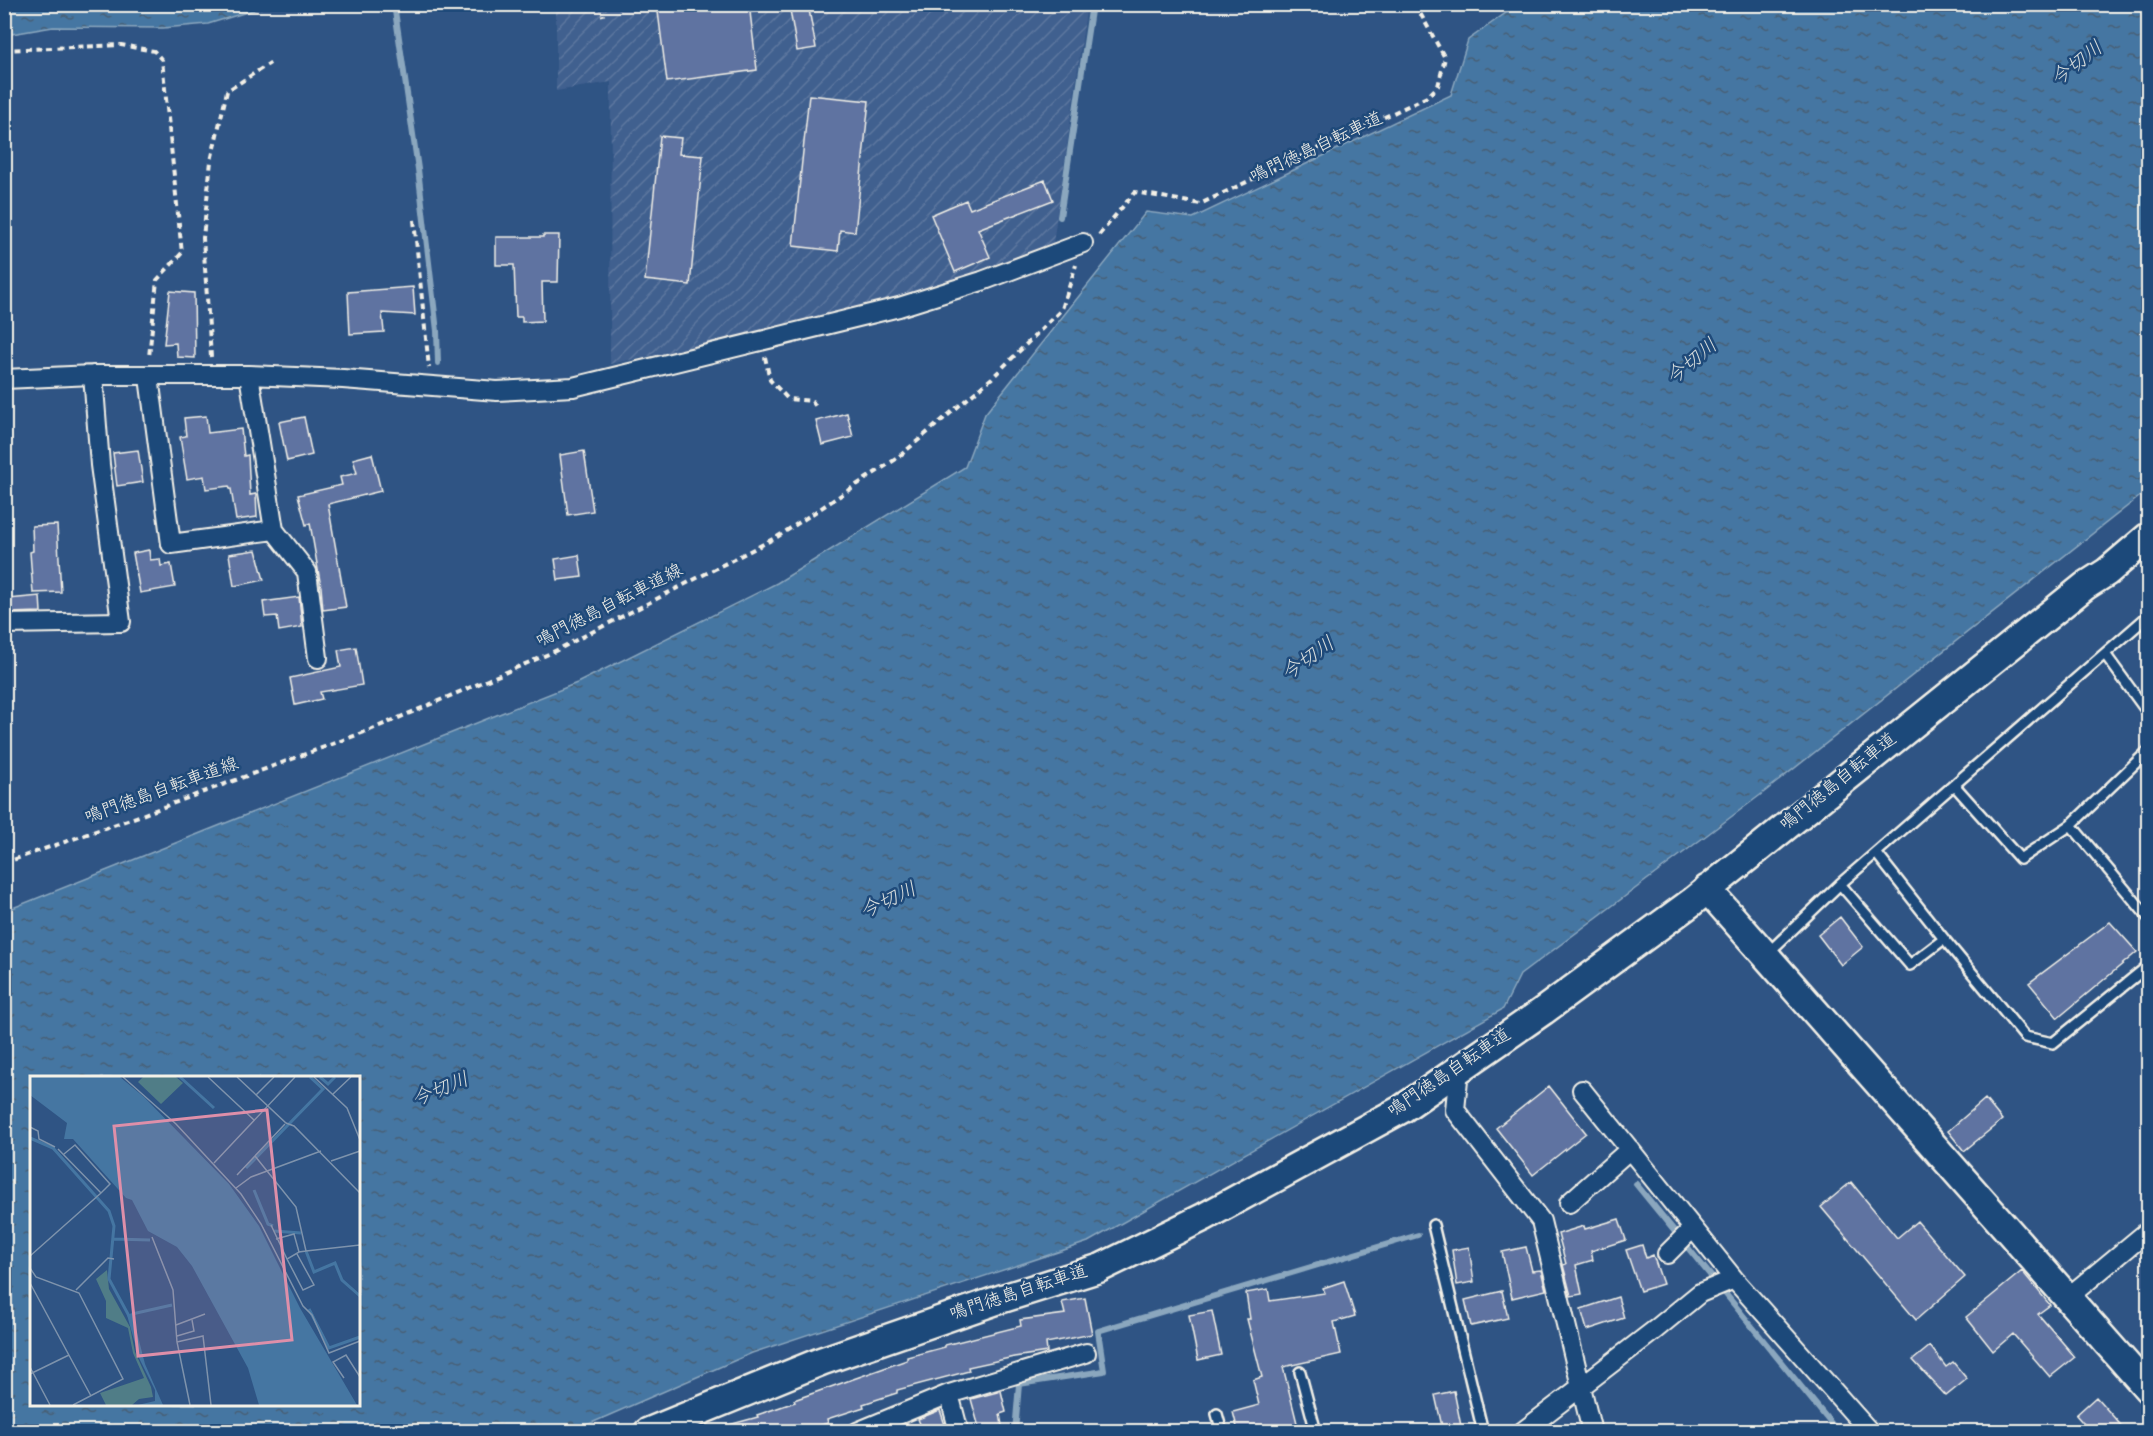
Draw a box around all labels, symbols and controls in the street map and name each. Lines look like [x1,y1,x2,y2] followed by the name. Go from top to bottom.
[2046,35,2110,95] water label: 今切川
[1246,107,1388,191] street label: 鳴門徳島自転車道
[1661,333,1725,393] water label: 今切川
[532,559,688,655] street label: 鳴門徳島自転車道線
[1276,631,1342,689] water label: 今切川
[1775,728,1903,838] street label: 鳴門徳島自転車道
[82,753,242,831] street label: 鳴門徳島自転車道線
[856,877,922,927] water label: 今切川
[1383,1023,1517,1125] street label: 鳴門徳島自転車道
[408,1067,474,1115] water label: 今切川
[30,1076,360,1406] inset map
[947,1260,1091,1328] street label: 鳴門徳島自転車道

